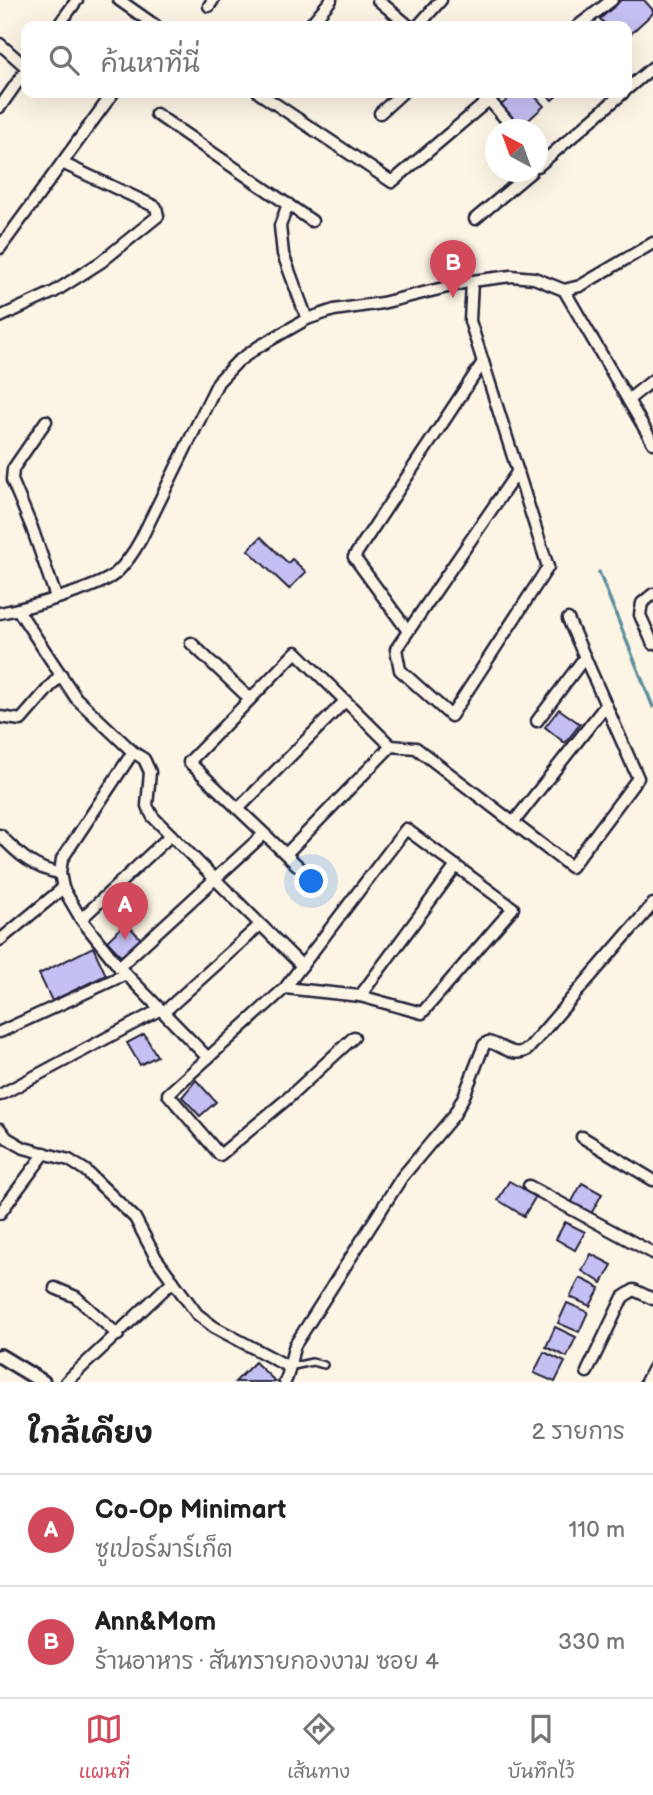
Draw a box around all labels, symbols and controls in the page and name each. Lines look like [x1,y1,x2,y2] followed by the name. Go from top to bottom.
[21,21,632,98] search box
[45,41,83,79] icon: search
[101,49,200,80] text: ค้นหาที่นี่
[485,119,548,182] north arrow
[430,240,476,298] pin: B
[294,864,328,898] your location
[102,882,148,940] pin: A
[28,1416,153,1452] text: ใกล้เคียง
[531,1418,625,1446] text: 2 รายการ
[95,1495,286,1526] text: Co-Op Minimart
[44,1516,58,1544] text: A
[568,1516,625,1544] text: 110 m
[95,1536,233,1564] text: ซูเปอร์มาร์เก็ต
[95,1607,216,1638] text: Ann&Mom
[43,1628,59,1656] text: B
[558,1628,625,1656] text: 330 m
[95,1648,439,1676] text: ร้านอาหาร · สันทรายกองงาม ซอย 4
[79,1710,130,1785] tab: แผนที่
[287,1710,350,1785] tab: เส้นทาง
[508,1710,574,1785] tab: บันทึกไว้

